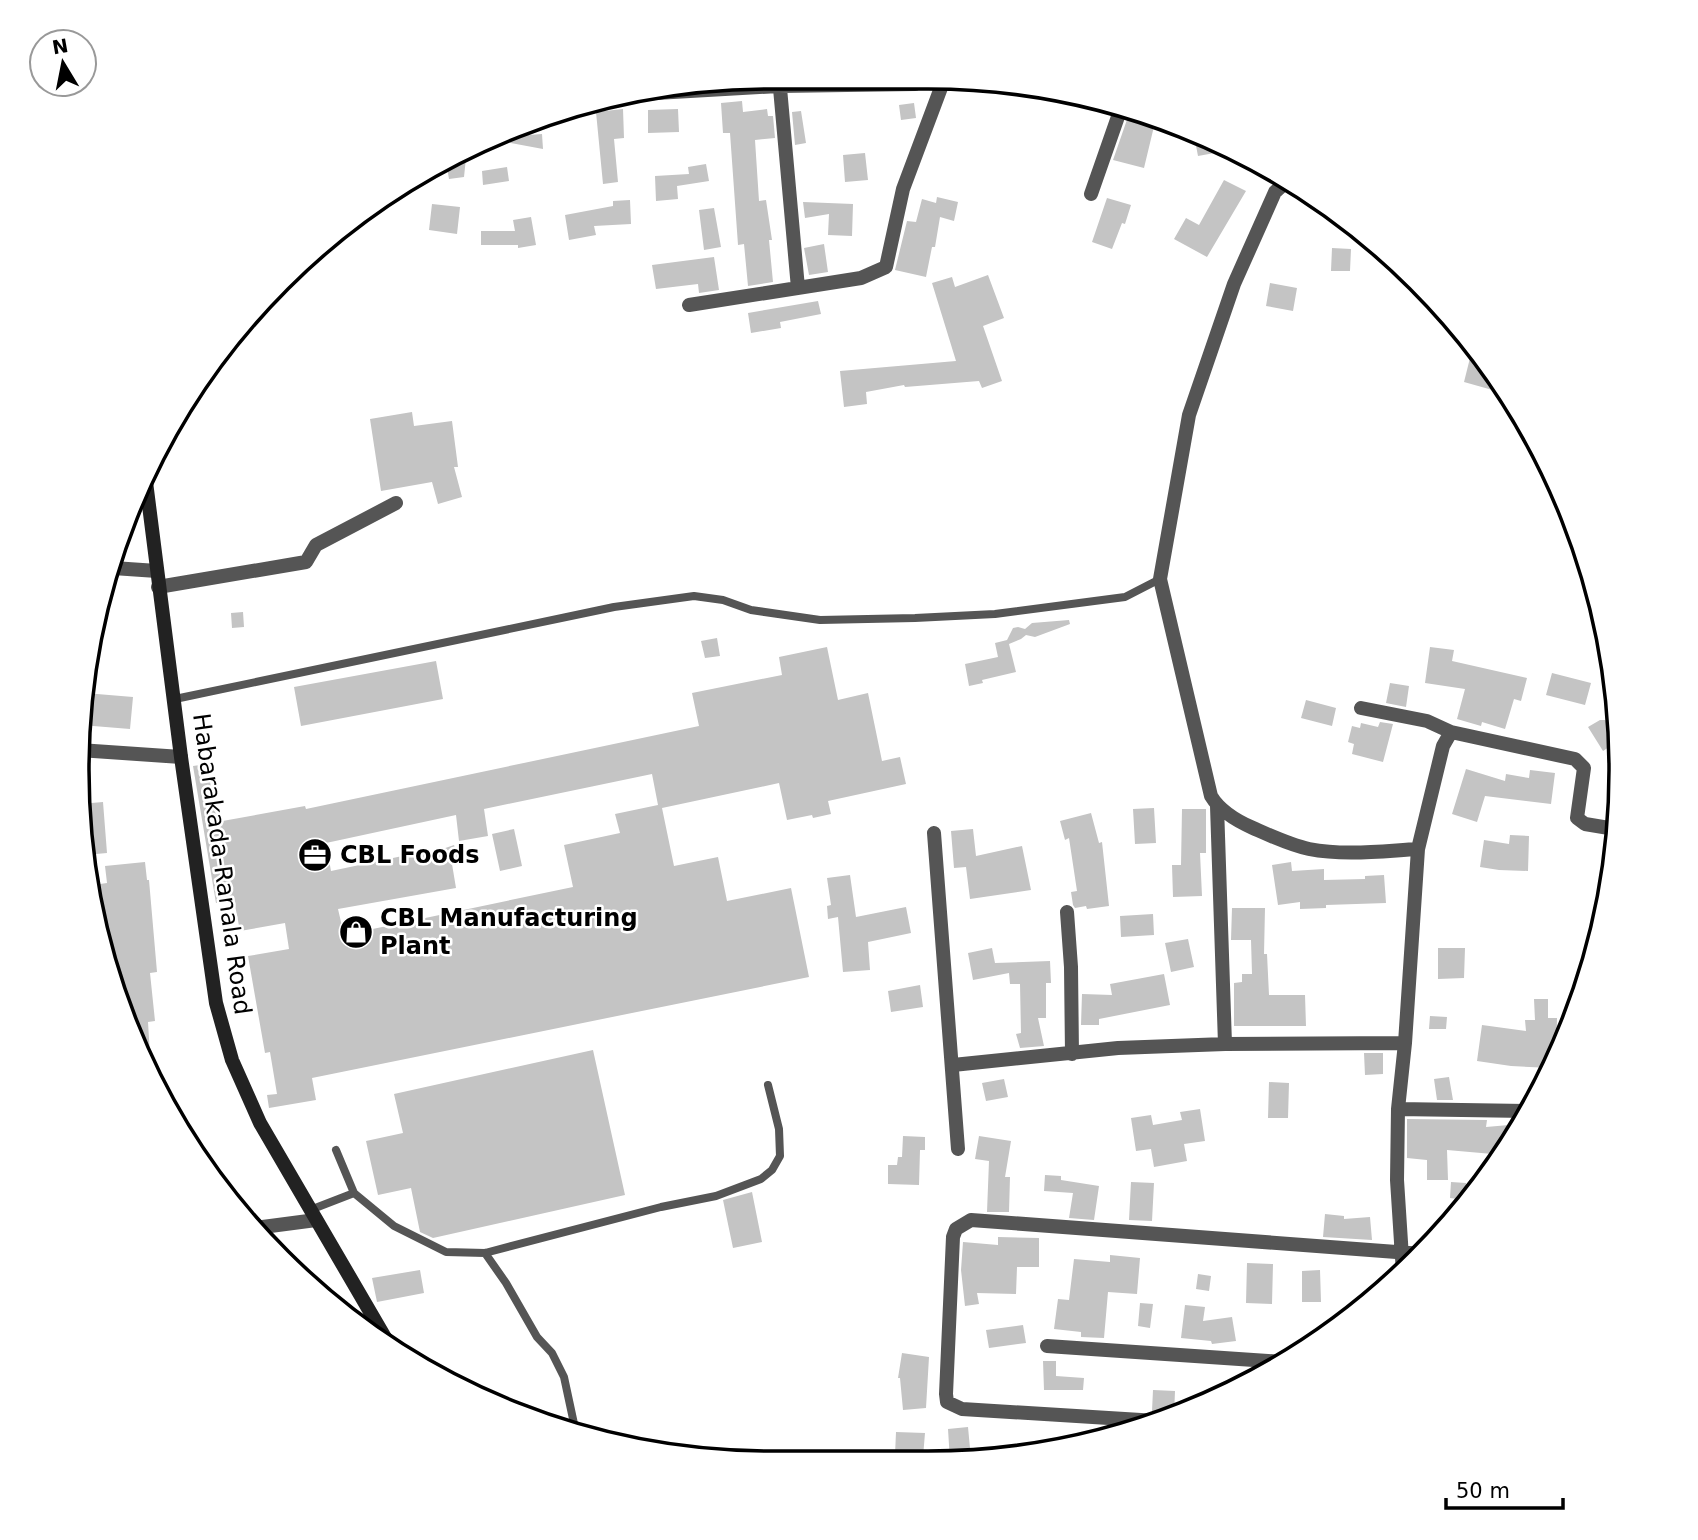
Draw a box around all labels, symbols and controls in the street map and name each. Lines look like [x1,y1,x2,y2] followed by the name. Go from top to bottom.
[28,28,98,98] north arrow
[50,34,70,58] text: N
[187,711,257,1017] street label: Habarakada-Ranala Road
[296,836,334,874] office icon: CBL Foods
[340,841,479,869] place label: CBL Foods
[380,904,638,960] place label: CBL Manufacturing Plant
[337,913,375,951] shop icon: CBL Manufacturing Plant
[1446,1466,1563,1510] scale bar
[1456,1479,1510,1503] text: 50 m

